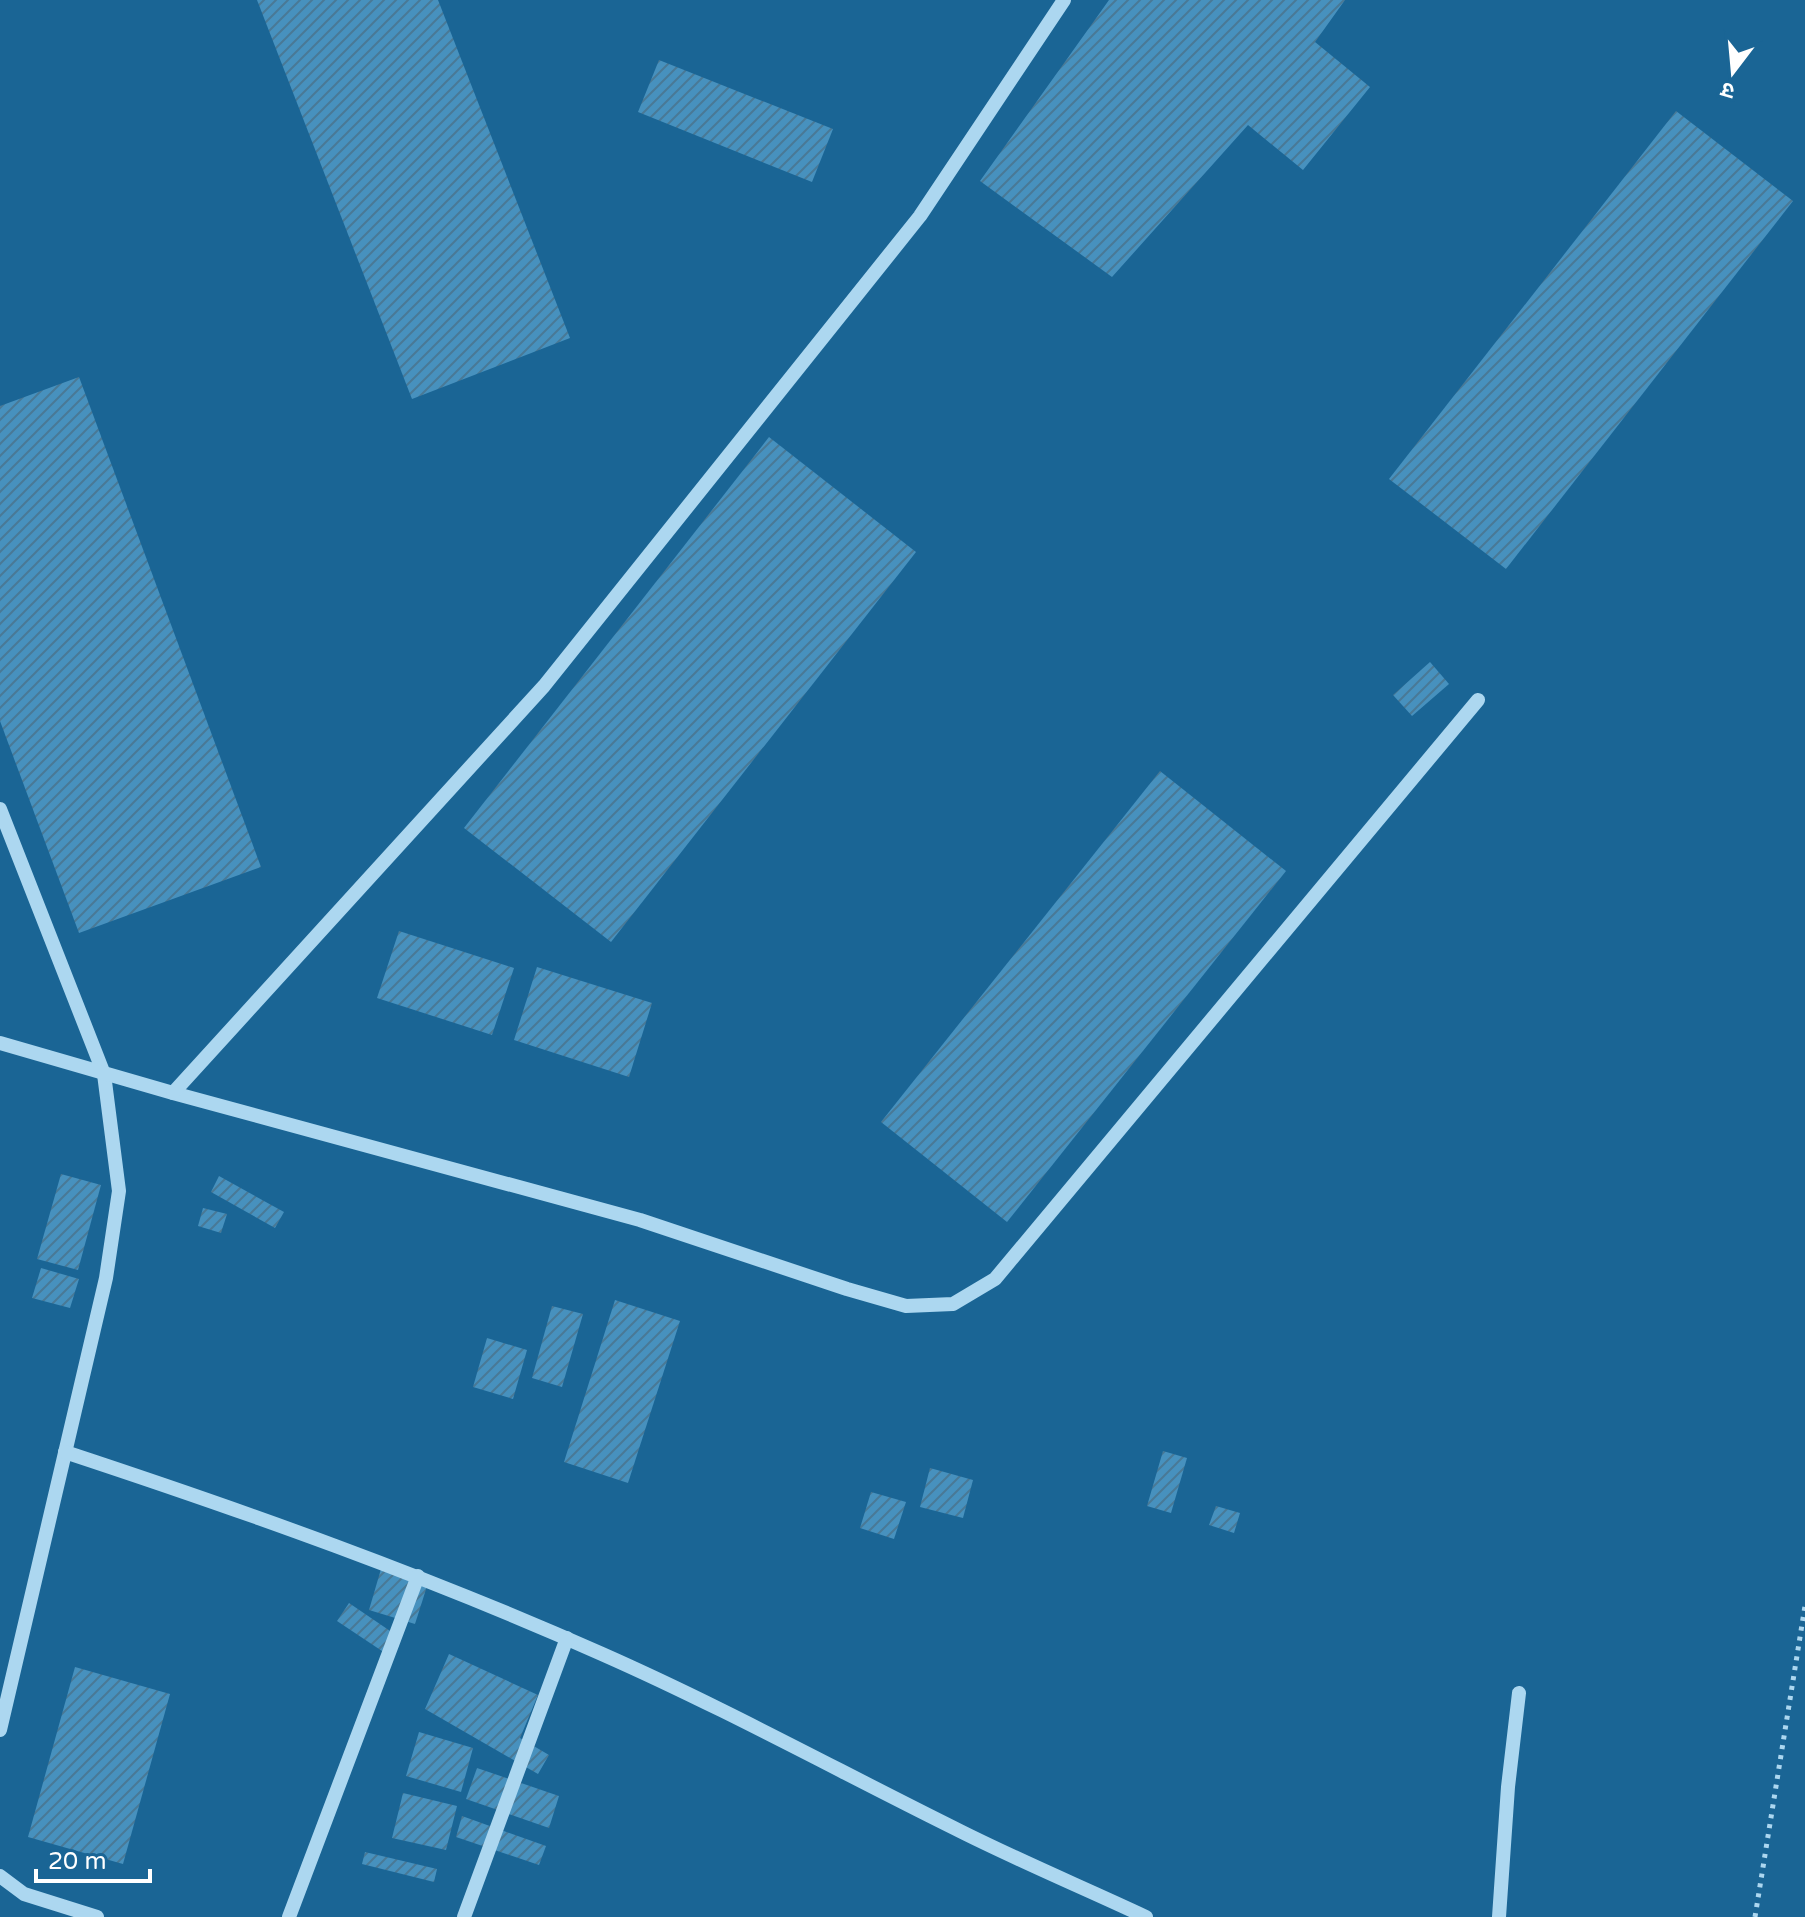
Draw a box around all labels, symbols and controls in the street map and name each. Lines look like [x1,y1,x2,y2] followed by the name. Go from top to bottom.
[1693,32,1773,112] north arrow
[1717,76,1738,105] text: उ
[36,1833,150,1883] scale bar
[48,1847,106,1876] text: 20 m

